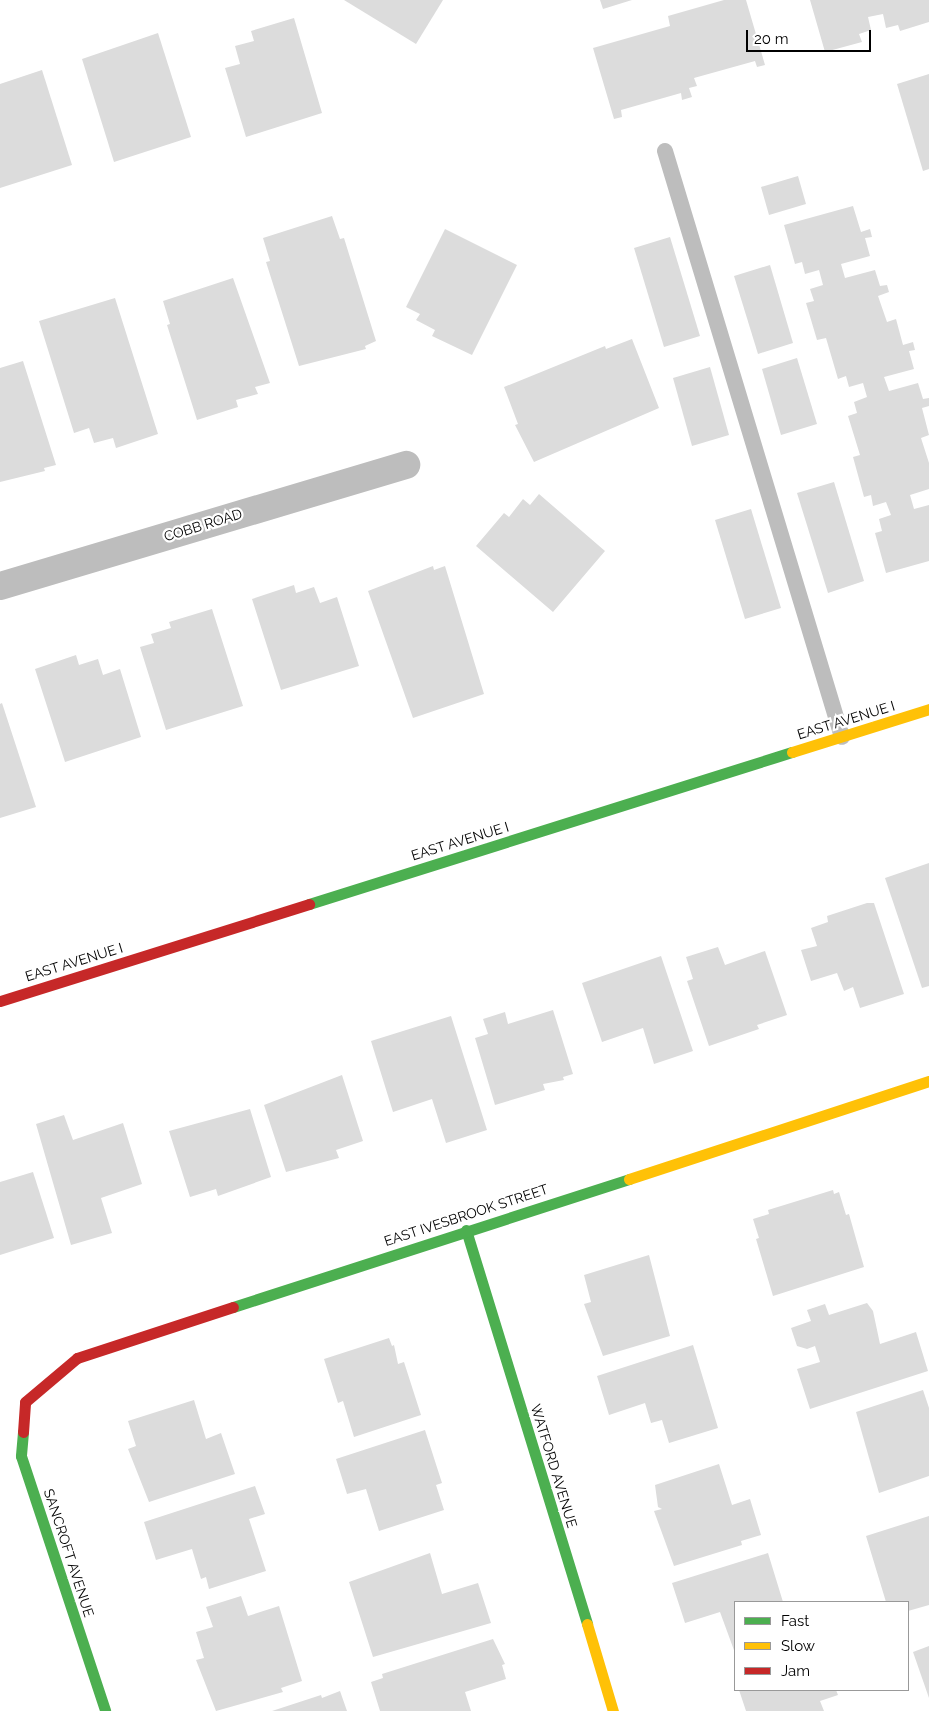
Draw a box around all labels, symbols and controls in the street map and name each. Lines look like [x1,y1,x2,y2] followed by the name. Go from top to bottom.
[749,20,874,52] scale bar
[754,30,789,48] text: 20 m
[162,505,244,545] street label: COBB ROAD
[795,697,897,743] street label: EAST AVENUE I
[409,818,511,864] street label: EAST AVENUE I
[23,939,125,985] street label: EAST AVENUE I
[382,1180,550,1250] street label: EAST IVESBROOK STREET
[527,1402,581,1530] street label: WATFORD AVENUE
[40,1486,98,1620] street label: SANCROFT AVENUE
[734,1601,909,1691] legend
[781,1612,809,1630] text: Fast
[781,1637,815,1655] text: Slow
[781,1662,810,1680] text: Jam

